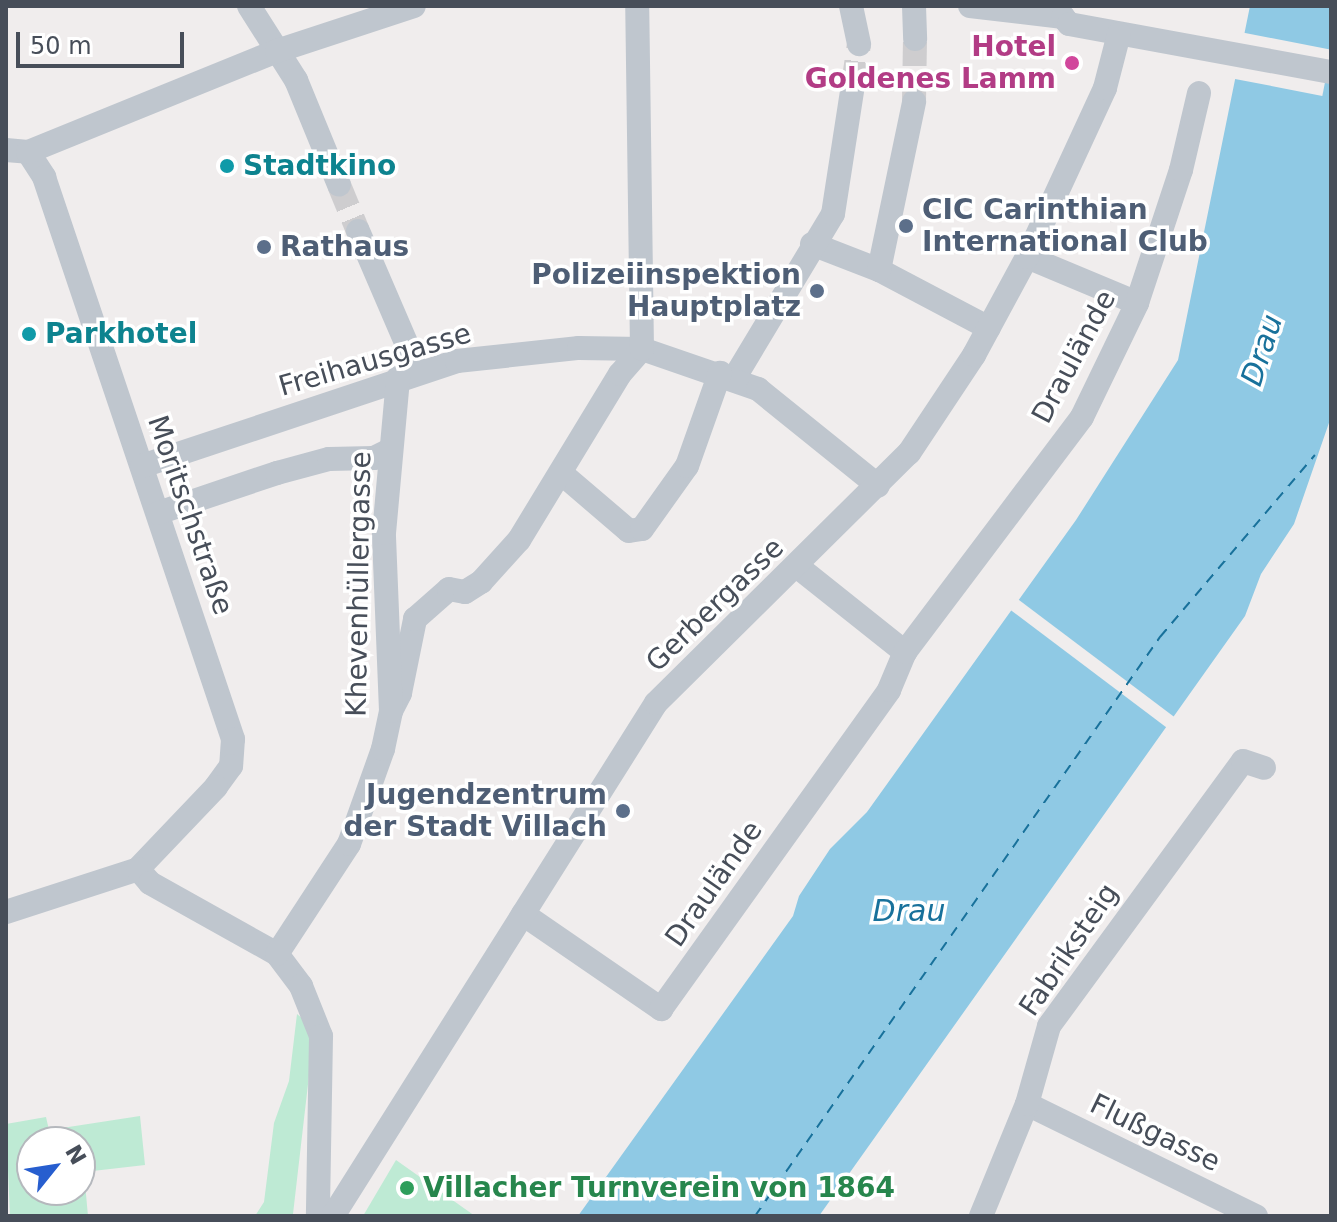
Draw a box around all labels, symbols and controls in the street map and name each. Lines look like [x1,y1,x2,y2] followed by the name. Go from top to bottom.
[20,16,188,66] scale bar
[805,30,1056,96] place label: Hotel Goldenes Lamm
[30,32,92,60] text: 50 m
[1063,54,1081,72] marker: Hotel Goldenes Lamm
[243,149,396,183] place label: Stadtkino
[218,157,236,175] marker: Stadtkino
[922,193,1208,259] place label: CIC Carinthian International Club
[897,217,915,235] marker: CIC Carinthian International Club
[280,230,409,264] place label: Rathaus
[255,238,273,256] marker: Rathaus
[531,258,801,324] place label: Polizeiinspektion Hauptplatz
[808,282,826,300] marker: Polizeiinspektion Hauptplatz
[1025,285,1123,429] street label: Draulände
[1234,310,1290,390] water label: Drau
[275,316,475,404] street label: Freihausgasse
[45,317,197,351] place label: Parkhotel
[20,325,38,343] marker: Parkhotel
[140,411,240,619] street label: Moritschstraße
[340,451,378,717] street label: Khevenhüllergasse
[639,531,791,679] street label: Gerbergasse
[343,778,607,844] place label: Jugendzentrum der Stadt Villach
[614,802,632,820] marker: Jugendzentrum der Stadt Villach
[658,815,770,953] street label: Draulände
[1012,877,1126,1023] street label: Fabriksteig
[873,893,945,929] water label: Drau
[1084,1087,1226,1179] street label: Flußgasse
[16,1126,96,1206] north arrow
[60,1141,91,1169] text: N
[423,1171,895,1205] place label: Villacher Turnverein von 1864
[398,1179,416,1197] marker: Villacher Turnverein von 1864

